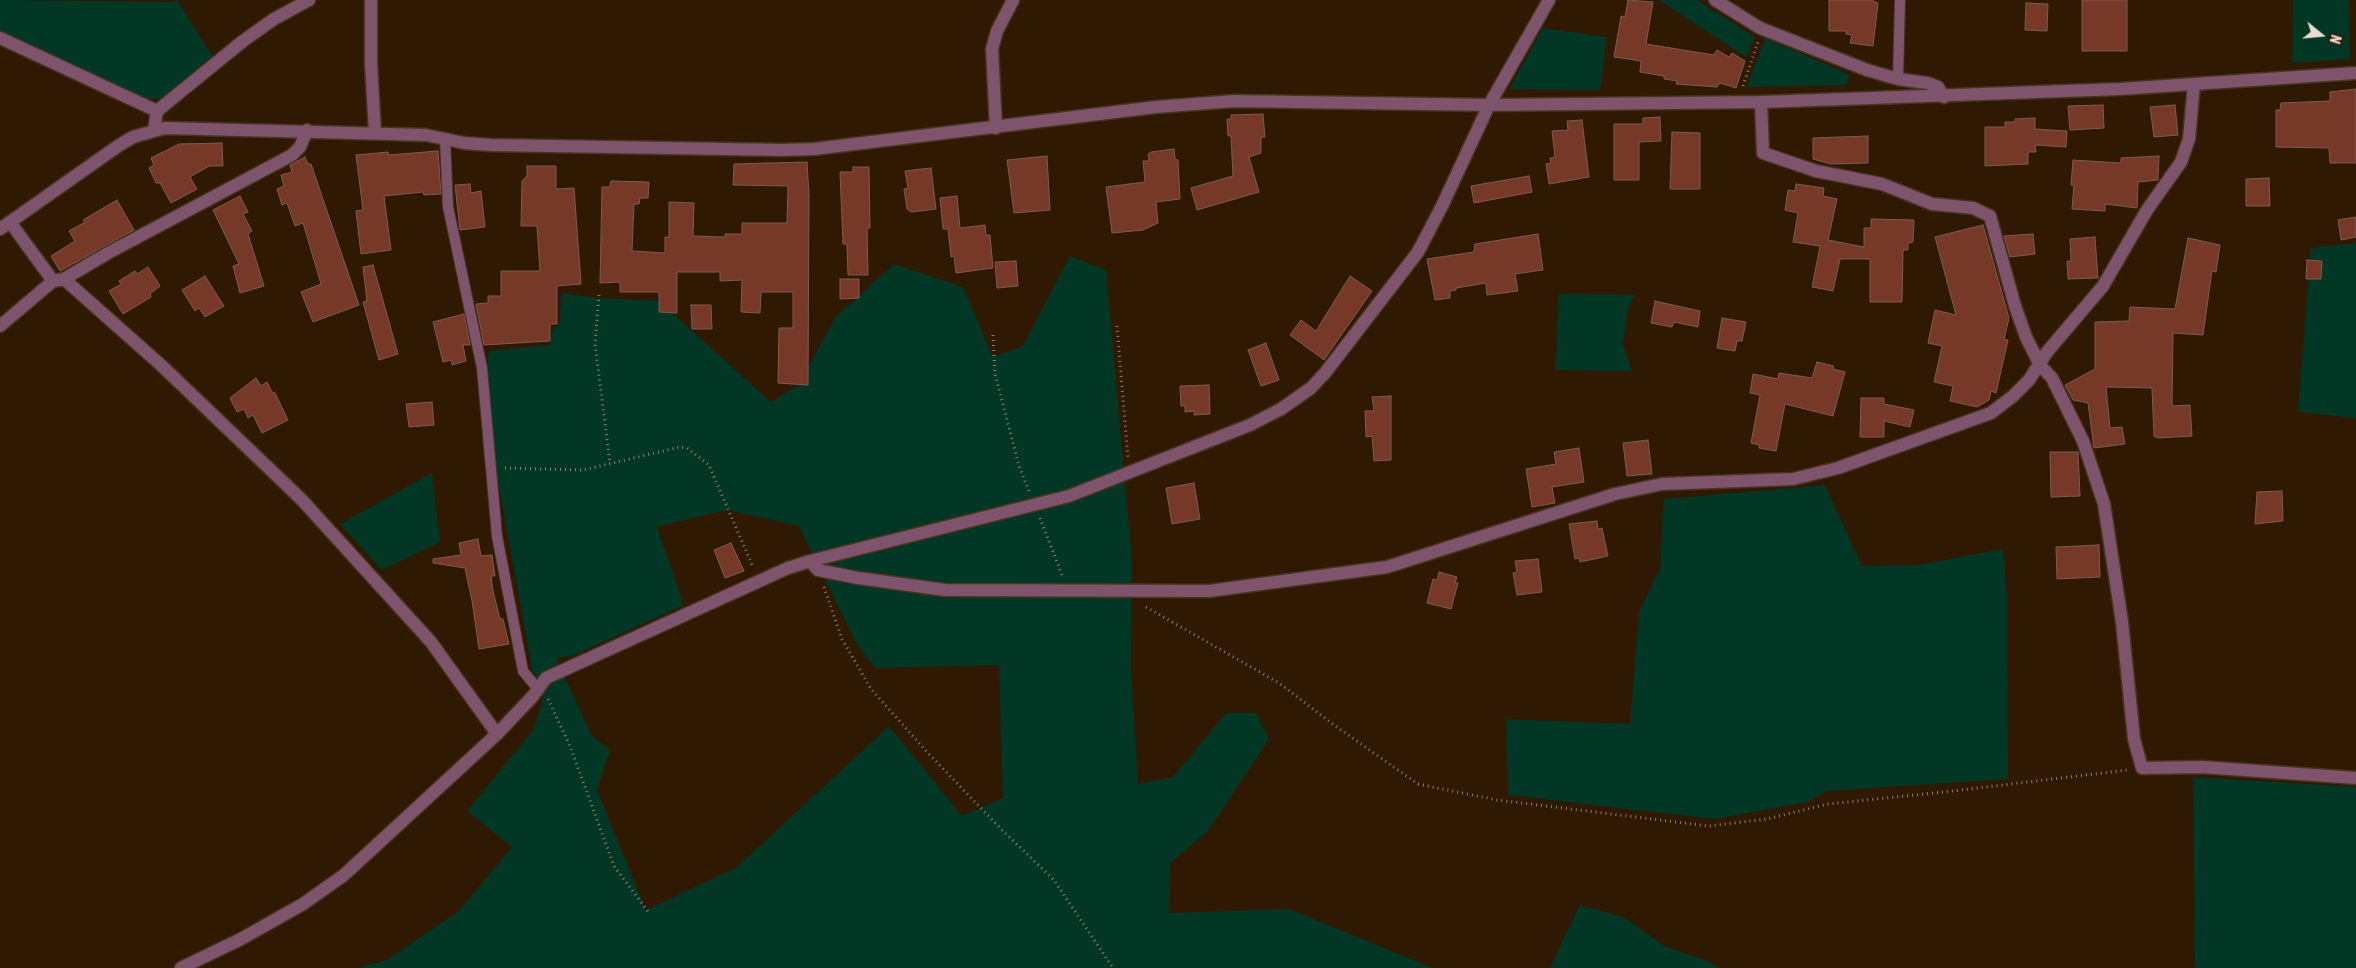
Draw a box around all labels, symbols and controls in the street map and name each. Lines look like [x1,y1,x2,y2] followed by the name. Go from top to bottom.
[2296,10,2346,60] north arrow
[2326,33,2344,46] text: N

